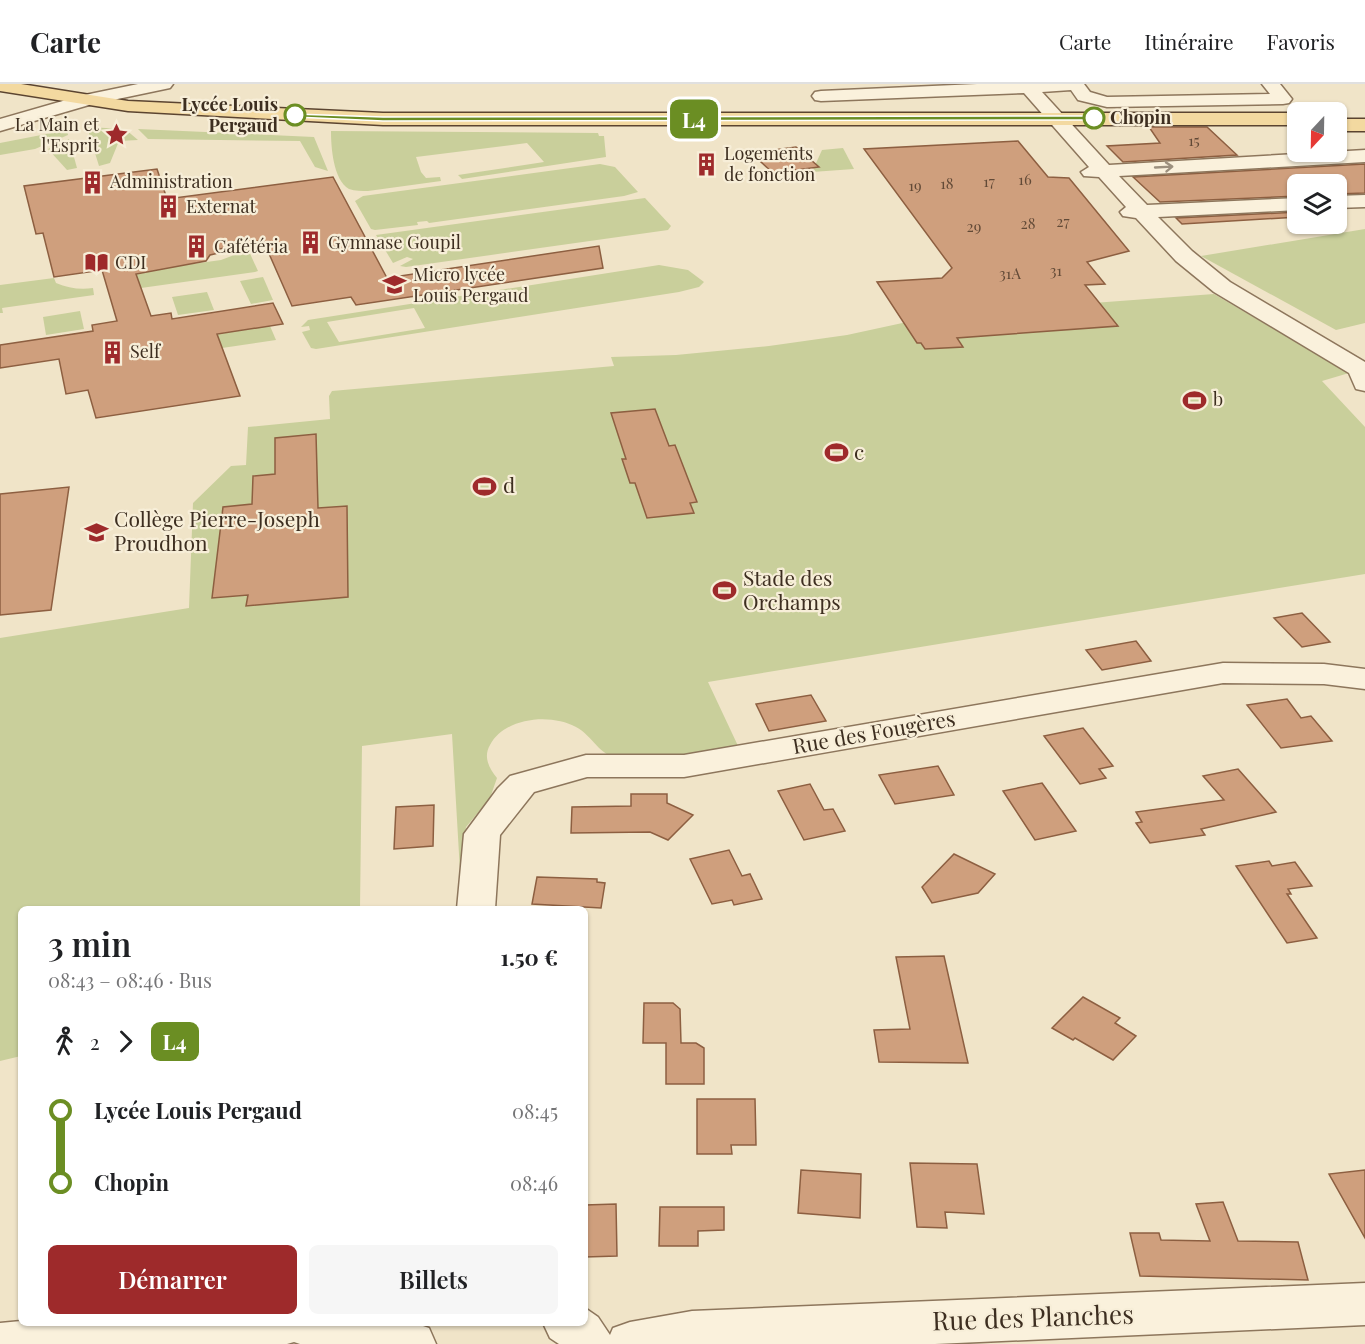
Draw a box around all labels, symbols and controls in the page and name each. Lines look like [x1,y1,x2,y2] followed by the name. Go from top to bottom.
[30,23,101,60] text: Carte
[1059,27,1111,55] text: Carte
[1144,27,1234,55] text: Itinéraire
[1267,27,1335,55] text: Favoris
[182,92,278,137] place label: Lycée Louis Pergaud
[667,99,721,138] line badge: L4
[1287,102,1347,162] north arrow
[1287,102,1347,234] map controls
[284,104,306,126] marker: Lycée Louis Pergaud
[682,105,706,133] text: L4
[1110,105,1171,129] place label: Chopin
[1083,107,1105,129] marker: Chopin
[15,112,100,157] place label: La Main et l'Esprit
[104,122,130,148] place icon: La Main et l'Esprit
[1188,130,1200,150] house number: 15
[724,141,816,186] place label: Logements de fonction
[693,151,719,177] building icon: Logements de fonction
[1153,161,1173,172] one-way arrow
[79,169,105,195] building icon: Administration
[109,169,233,193] place label: Administration
[1018,169,1032,189] house number: 16
[983,171,995,191] house number: 17
[940,173,954,193] house number: 18
[1287,174,1347,234] button: layers
[908,175,922,195] house number: 19
[155,194,181,220] building icon: Externat
[186,194,257,218] place label: Externat
[1056,211,1070,231] house number: 27
[1021,213,1036,233] house number: 28
[967,216,981,236] house number: 29
[297,230,323,256] building icon: Gymnase Goupil
[328,230,461,254] place label: Gymnase Goupil
[183,234,209,260] building icon: Cafétéria
[214,234,288,258] place label: Cafétéria
[84,250,110,276] library icon: CDI
[115,250,146,274] place label: CDI
[1050,260,1063,280] house number: 31
[413,262,529,307] place label: Micro lycée Louis Pergaud
[999,263,1021,283] house number: 31A
[382,272,408,298] school or university icon: Micro lycée Louis Pergaud
[99,339,125,365] building icon: Self
[130,339,162,363] place label: Self
[1182,387,1208,413] sports icon: b
[1213,387,1223,411] place label: b
[854,437,864,465] place label: c
[823,440,849,466] sports icon: c
[503,470,515,498] place label: d
[472,473,498,499] sports icon: d
[114,504,321,556] place label: Collège Pierre-Joseph Proudhon
[83,519,109,545] school or university icon: Collège Pierre-Joseph Proudhon
[743,563,841,615] place label: Stade des Orchamps
[712,578,738,604] sports icon: Stade des Orchamps
[790,703,957,759] street label: Rue des Fougères
[48,921,131,965] text: 3 min
[500,942,558,972] text: 1.50 €
[48,966,212,993] text: 08:43 – 08:46 · Bus
[48,1025,81,1058] icon: walk
[109,1025,142,1058] icon: forward
[163,1027,187,1055] text: L4
[90,1028,100,1055] text: 2
[94,1095,302,1125] text: Lycée Louis Pergaud
[512,1097,558,1124] text: 08:45
[94,1167,169,1197] text: Chopin
[510,1169,558,1196] text: 08:46
[48,1245,297,1314] button: Démarrer
[309,1245,558,1314] button: Billets
[932,1295,1134,1338] street label: Rue des Planches

